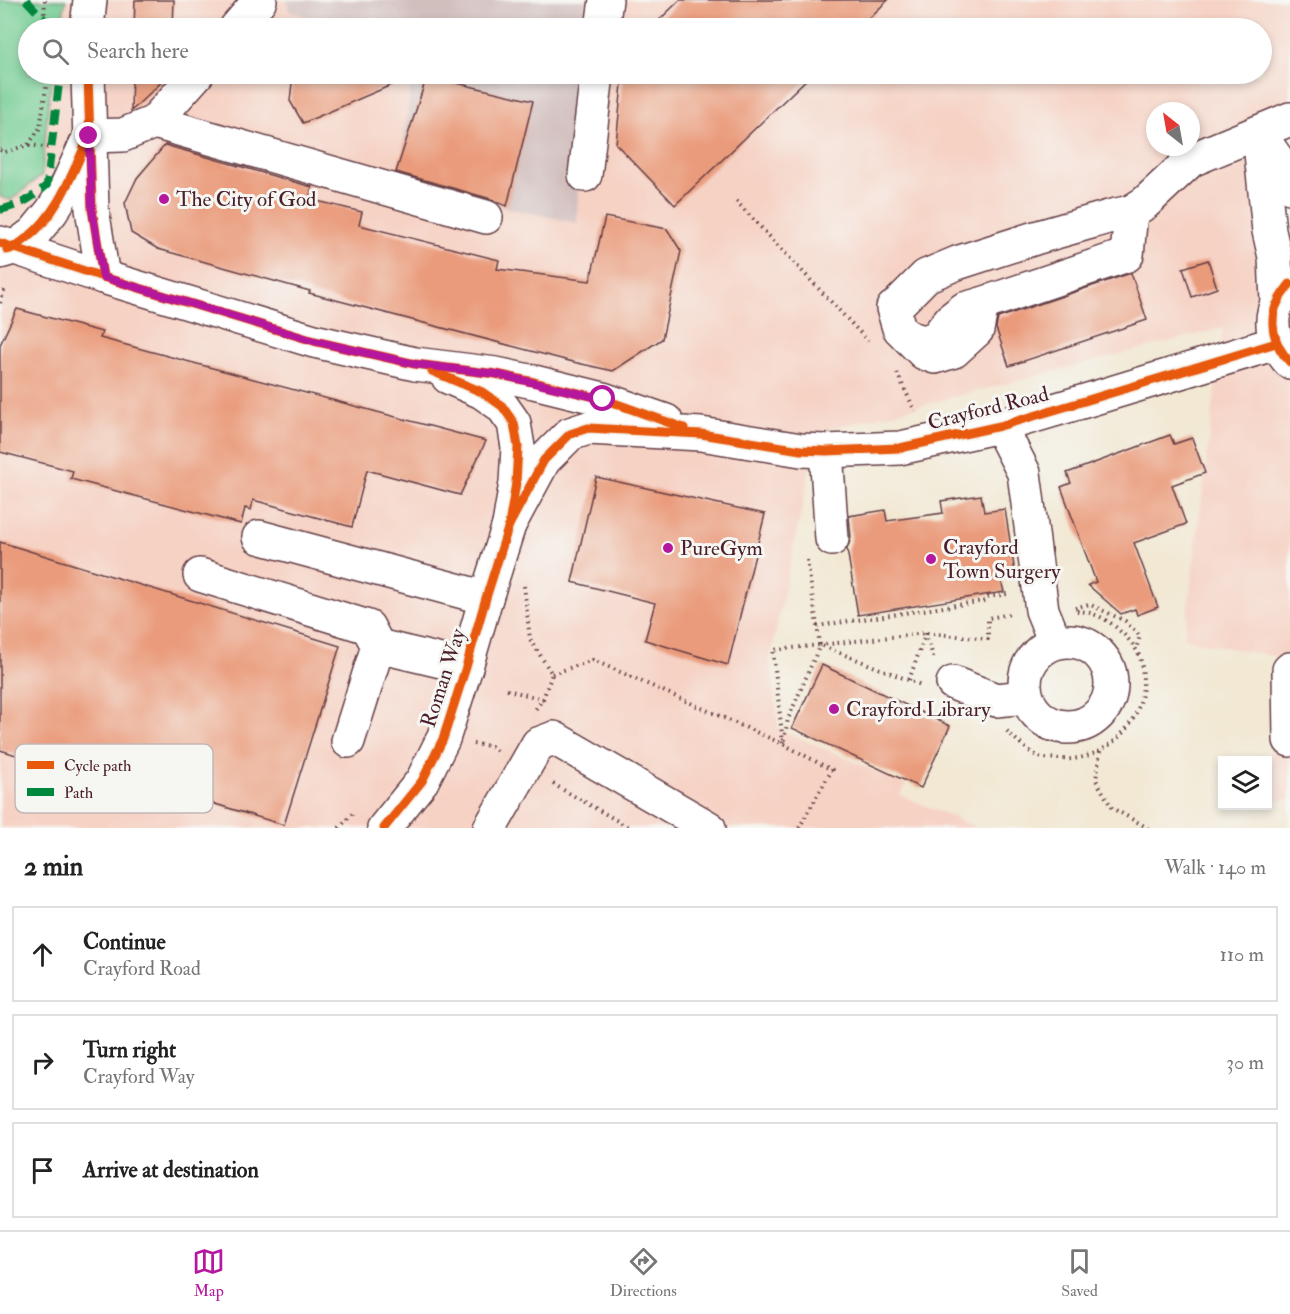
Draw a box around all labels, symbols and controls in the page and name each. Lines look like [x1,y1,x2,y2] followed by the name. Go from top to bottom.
[18,18,1272,84] search box
[39,35,72,68] icon: search
[87,37,189,65] text: Search here
[1146,102,1200,156] north arrow
[75,122,101,148] route end
[176,186,317,213] place label: The City of God
[157,192,171,206] marker: The City of God
[925,380,1052,437] street label: Crayford Road
[589,385,615,411] route start
[943,534,1061,585] place label: Crayford Town Surgery
[680,535,763,562] place label: PureGym
[661,541,675,555] marker: PureGym
[924,552,938,566] marker: Crayford Town Surgery
[415,625,472,731] street label: Roman Way
[846,696,991,723] place label: Crayford Library
[827,702,841,716] marker: Crayford Library
[15,744,213,813] legend
[64,756,132,777] text: Cycle path
[1218,756,1272,810] map controls
[1218,756,1272,810] button: layers
[64,783,94,803] text: Path
[24,851,83,883] text: 2 min
[1164,855,1266,880] text: Walk · 140 m
[83,928,166,956] text: Continue
[26,938,59,971] icon: ahead
[1220,942,1264,967] text: 110 m
[83,956,201,981] text: Crayford Road
[83,1036,176,1064] text: Turn right
[26,1046,59,1079] icon: right
[1226,1050,1264,1075] text: 30 m
[83,1064,195,1089] text: Crayford Way
[26,1154,59,1187] icon: arrive
[83,1156,259,1184] text: Arrive at destination
[192,1245,225,1301] tab: Map
[610,1245,677,1301] tab: Directions
[1061,1245,1098,1301] tab: Saved

